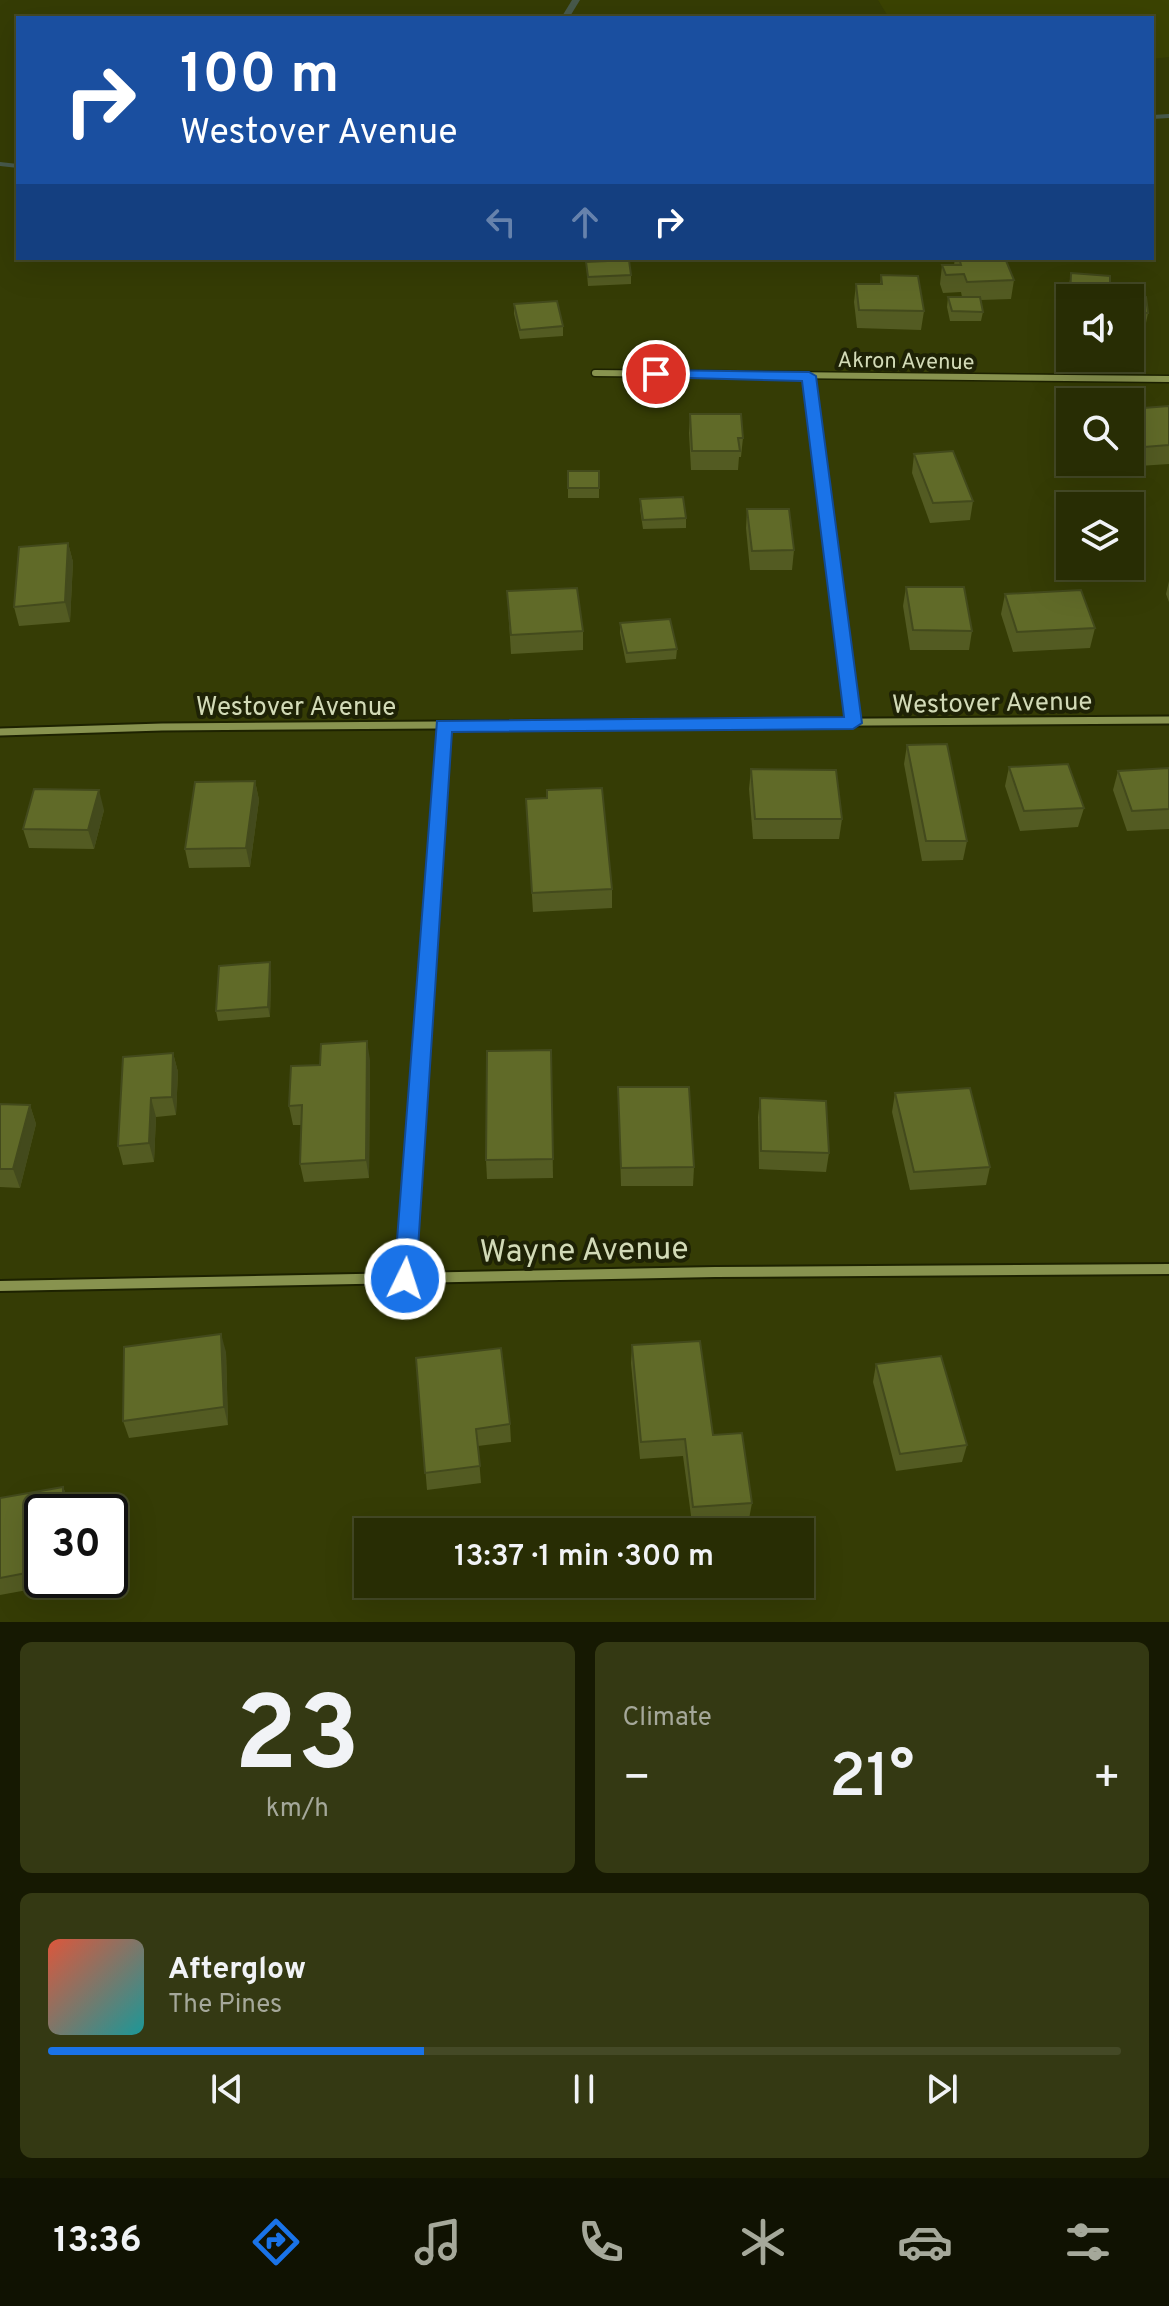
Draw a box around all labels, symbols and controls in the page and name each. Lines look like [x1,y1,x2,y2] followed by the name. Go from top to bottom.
[180,42,339,112] text: 100 m
[48,48,152,152] icon: right
[180,111,458,157] text: Westover Avenue
[479,200,523,244] icon: left
[563,200,607,244] icon: ahead
[647,200,691,244] icon: right
[1056,284,1144,580] map controls
[1056,284,1144,372] button: sound
[622,340,690,408] pin
[837,348,975,377] street label: Akron Avenue
[634,352,678,396] icon: arrive
[1056,388,1144,476] button: search
[1056,492,1144,580] button: layers
[892,686,1093,723] street label: Westover Avenue
[196,692,396,725] street label: Westover Avenue
[479,1230,689,1274] street label: Wayne Avenue
[363,1237,447,1321] position arrow
[24,1494,128,1598] speed limit sign: 30
[454,1539,714,1576] text: 13:37 · 1 min · 300 m
[234,1675,360,1807] text: 23
[623,1702,712,1735] text: Climate
[829,1742,914,1818] text: 21°
[623,1752,651,1808] text: −
[1093,1752,1121,1808] text: +
[266,1793,329,1826] text: km/h
[168,1952,306,1989] text: Afterglow
[168,1989,282,2022] text: The Pines
[205,2067,249,2111] icon: previous
[562,2067,606,2111] icon: pause
[920,2067,964,2111] icon: next
[248,2214,304,2270] icon: directions
[410,2214,466,2270] icon: music
[573,2214,629,2270] icon: phone
[735,2214,791,2270] icon: climate
[897,2214,953,2270] icon: car
[1060,2214,1116,2270] icon: filters
[53,2219,142,2265] text: 13:36

